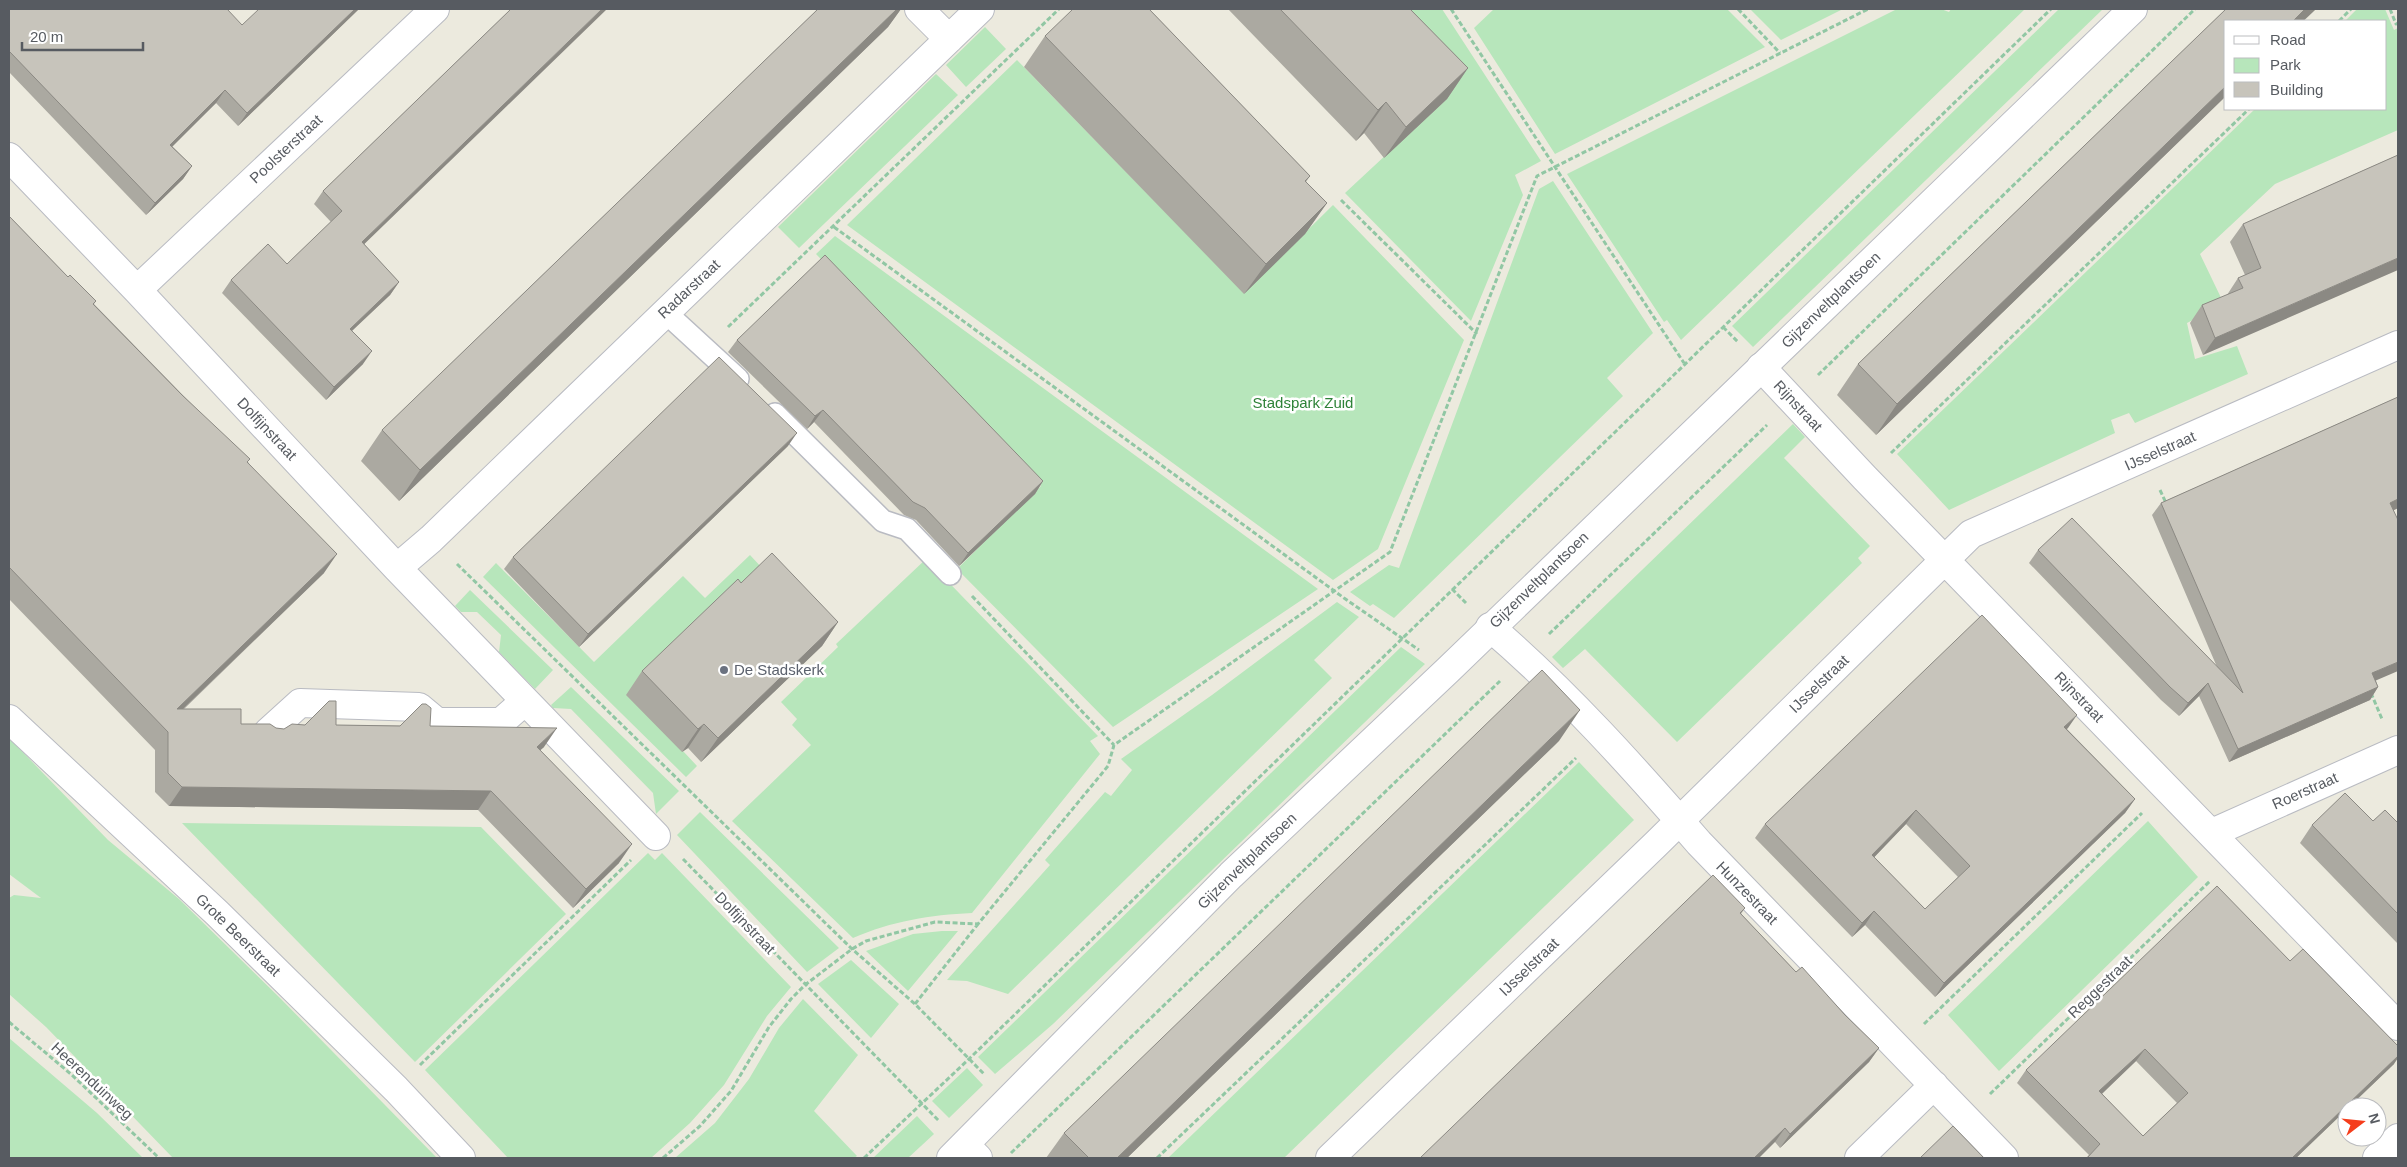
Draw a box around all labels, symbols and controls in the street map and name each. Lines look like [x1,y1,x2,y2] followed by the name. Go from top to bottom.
[22,20,144,52] scale bar
[2224,20,2387,110] legend
[30,28,63,45] text: 20 m
[2270,31,2306,48] text: Road
[2270,56,2301,73] text: Park
[2270,81,2323,98] text: Building
[246,110,326,186] street label: Poolsterstraat
[1778,248,1884,351] street label: Gijzenveltplantsoen
[654,255,724,322] street label: Radarstraat
[1771,377,1827,435] street label: Rijnstraat
[234,394,301,464] street label: Dolfijnstraat
[1253,394,1353,411] park label: Stadspark Zuid
[2122,427,2199,474] street label: IJsselstraat
[1486,528,1592,631] street label: Gijzenveltplantsoen
[1785,651,1852,716] street label: IJsselstraat
[734,661,825,678] place label: De Stadskerk
[718,664,730,676] marker: De Stadskerk
[2051,668,2108,726] street label: Rijnstraat
[2269,768,2341,813] street label: Roerstraat
[1194,809,1300,912] street label: Gijzenveltplantsoen
[1713,858,1782,928] street label: Hunzestraat
[712,888,780,958] street label: Dolfijnstraat
[193,890,285,980] street label: Grote Beerstraat
[1495,934,1562,999] street label: IJsselstraat
[2064,952,2136,1021] street label: Reggestraat
[48,1039,137,1123] street label: Heerenduinweg
[2337,1097,2387,1147] north arrow
[2365,1111,2384,1125] text: N

